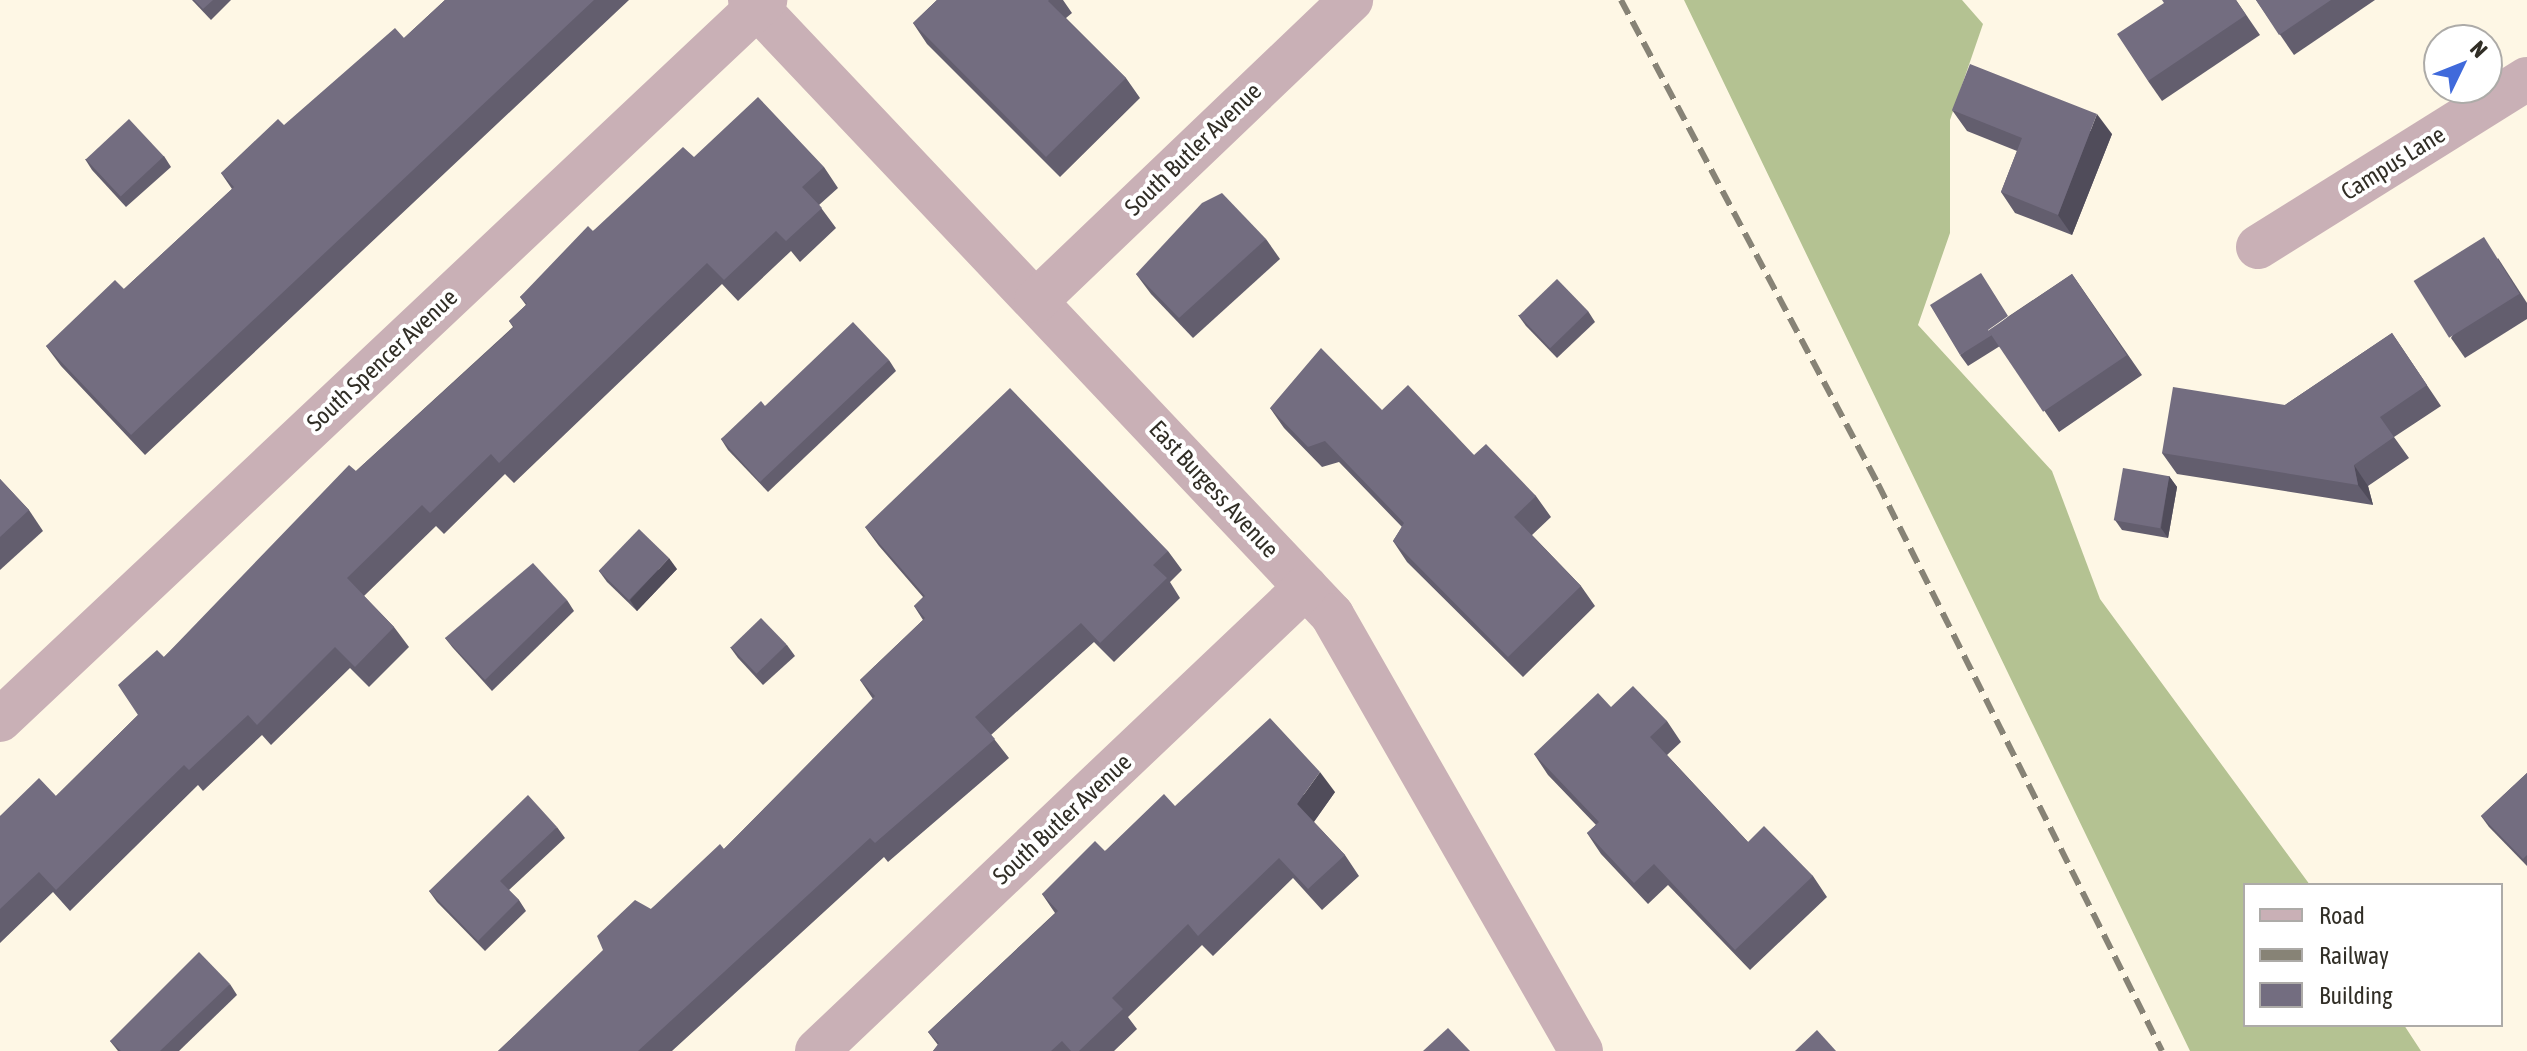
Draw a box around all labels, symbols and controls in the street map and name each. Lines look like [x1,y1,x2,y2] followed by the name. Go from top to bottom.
[2423,24,2503,104] north arrow
[2465,35,2493,63] text: N
[1119,77,1267,221] street label: South Butler Avenue
[2336,120,2450,206] street label: Campus Lane
[301,283,463,437] street label: South Spencer Avenue
[1143,415,1285,563] street label: East Burgess Avenue
[987,748,1137,890] street label: South Butler Avenue
[2243,883,2503,1027] legend
[2319,902,2365,929] text: Road
[2319,942,2389,969] text: Railway
[2319,982,2392,1009] text: Building

